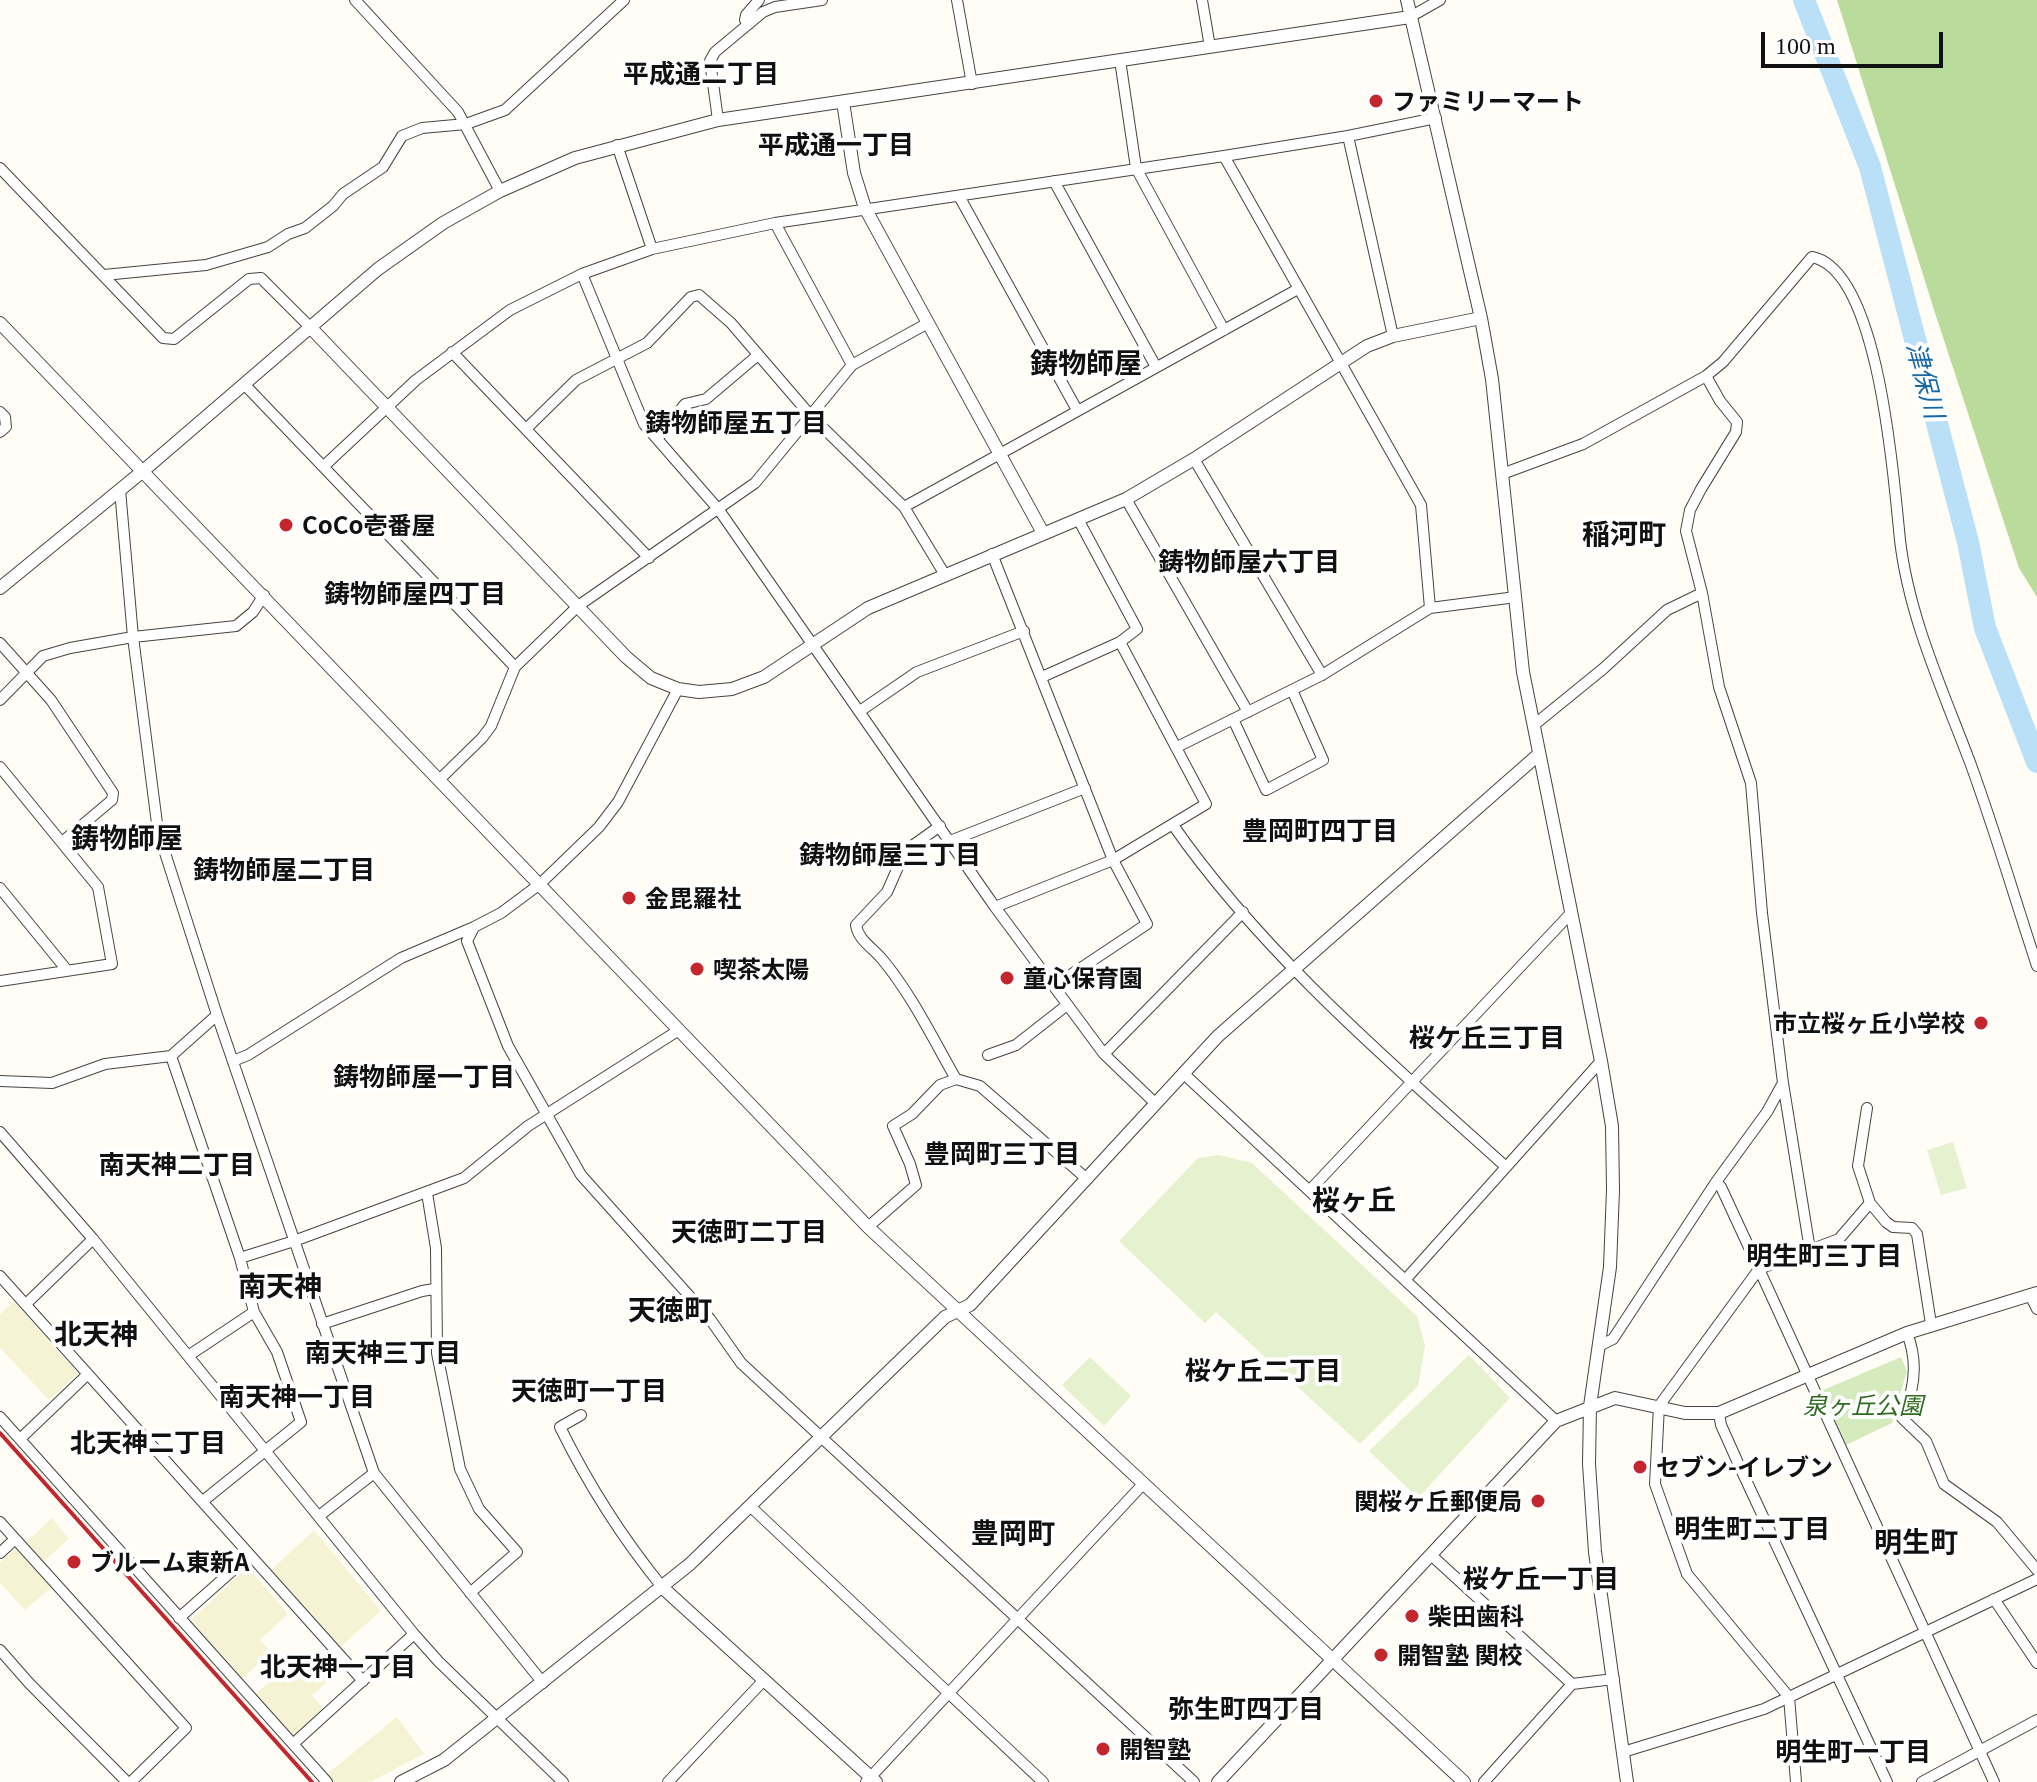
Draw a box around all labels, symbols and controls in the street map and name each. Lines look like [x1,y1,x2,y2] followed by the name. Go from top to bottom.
[1765,16,1947,66] scale bar
[1775,33,1836,59] text: 100 m
[623,57,779,89] district label: 平成通二丁目
[1392,87,1584,115] place label: ファミリーマート
[1367,92,1385,110] marker: ファミリーマート
[758,128,914,160] district label: 平成通一丁目
[1901,338,1951,422] water label: 津保川
[1030,345,1142,379] district label: 鋳物師屋
[645,406,827,438] district label: 鋳物師屋五丁目
[302,511,436,539] place label: CoCo壱番屋
[277,516,295,534] marker: CoCo壱番屋
[1582,516,1666,550] district label: 稲河町
[1158,545,1340,577] district label: 鋳物師屋六丁目
[324,577,506,609] district label: 鋳物師屋四丁目
[1242,814,1398,846] district label: 豊岡町四丁目
[71,820,183,854] district label: 鋳物師屋
[799,838,981,870] district label: 鋳物師屋三丁目
[193,853,375,885] district label: 鋳物師屋二丁目
[645,884,741,912] place label: 金毘羅社
[620,889,638,907] marker: 金毘羅社
[713,955,809,983] place label: 喫茶太陽
[688,960,706,978] marker: 喫茶太陽
[1023,964,1143,992] place label: 童心保育園
[998,969,1016,987] marker: 童心保育園
[1773,1009,1965,1037] place label: 市立桜ヶ丘小学校
[1972,1014,1990,1032] marker: 市立桜ヶ丘小学校
[1409,1021,1565,1053] district label: 桜ケ丘三丁目
[333,1060,515,1092] district label: 鋳物師屋一丁目
[924,1137,1080,1169] district label: 豊岡町三丁目
[99,1148,255,1180] district label: 南天神二丁目
[1312,1182,1396,1216] district label: 桜ヶ丘
[671,1215,827,1247] district label: 天徳町二丁目
[1746,1239,1902,1271] district label: 明生町三丁目
[238,1268,322,1302] district label: 南天神
[628,1292,712,1326] district label: 天徳町
[54,1316,138,1350] district label: 北天神
[305,1336,461,1368] district label: 南天神三丁目
[1185,1354,1341,1386] district label: 桜ケ丘二丁目
[511,1374,667,1406] district label: 天徳町一丁目
[219,1380,375,1412] district label: 南天神一丁目
[1803,1391,1923,1419] park label: 泉ヶ丘公園
[70,1426,226,1458] district label: 北天神二丁目
[1656,1453,1833,1481] place label: セブン-イレブン
[1631,1458,1649,1476] marker: セブン-イレブン
[1354,1487,1522,1515] place label: 関桜ヶ丘郵便局
[1529,1492,1547,1510] marker: 関桜ヶ丘郵便局
[1674,1512,1830,1544] district label: 明生町二丁目
[971,1515,1055,1549] district label: 豊岡町
[1874,1524,1958,1558] district label: 明生町
[90,1548,249,1576] place label: ブルーム東新A
[65,1553,83,1571] marker: ブルーム東新A
[1463,1562,1619,1594] district label: 桜ケ丘一丁目
[1428,1602,1524,1630] place label: 柴田歯科
[1403,1607,1421,1625] marker: 柴田歯科
[1397,1641,1522,1669] place label: 開智塾 関校
[1372,1646,1390,1664] marker: 開智塾 関校
[260,1650,416,1682] district label: 北天神一丁目
[1168,1692,1324,1724] district label: 弥生町四丁目
[1119,1735,1191,1763] place label: 開智塾
[1775,1735,1931,1767] district label: 明生町一丁目
[1094,1740,1112,1758] marker: 開智塾

